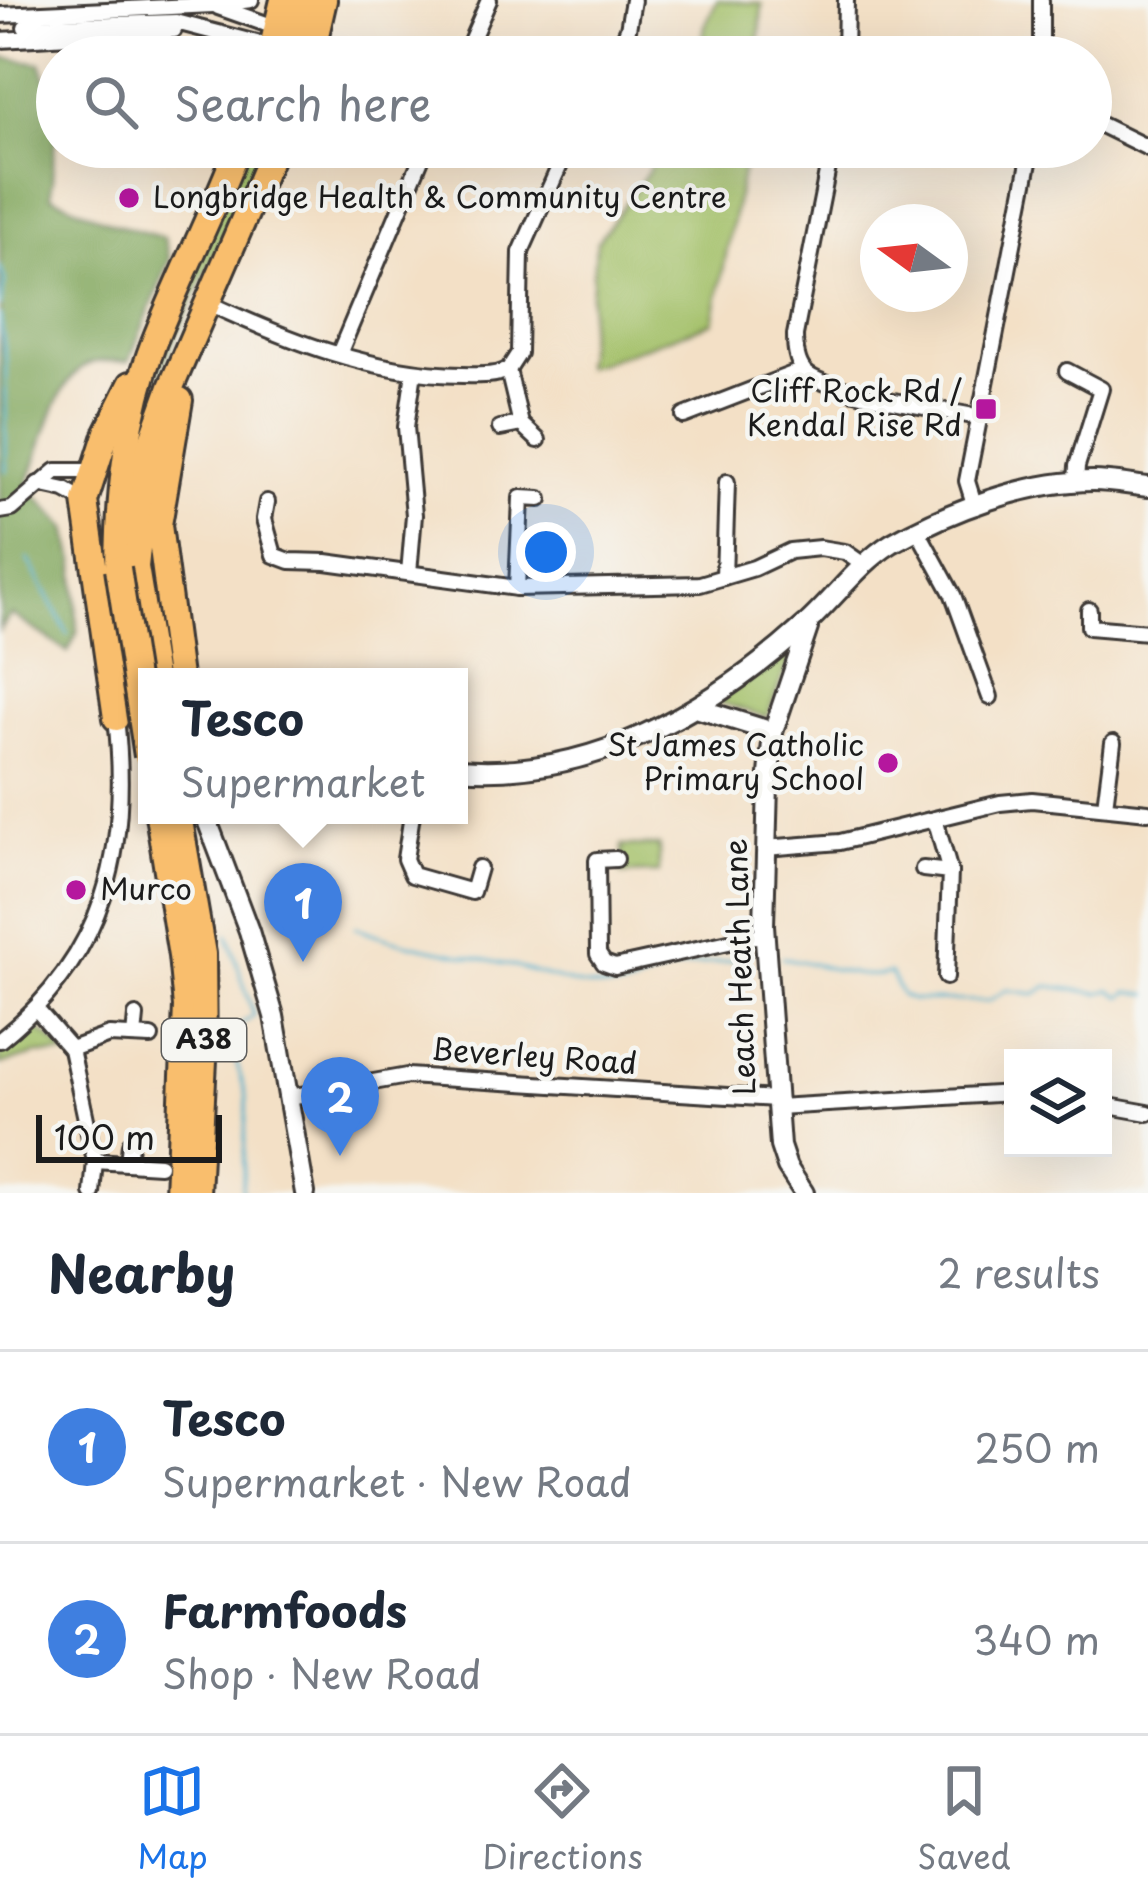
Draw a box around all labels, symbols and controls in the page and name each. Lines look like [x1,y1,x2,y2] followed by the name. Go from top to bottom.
[36,36,1112,168] search box
[174,68,431,136] text: Search here
[78,69,144,135] icon: search
[153,173,727,218] place label: Longbridge Health & Community Centre
[116,185,142,211] marker: Longbridge Health & Community Centre
[860,204,968,312] north arrow
[747,367,963,446] place label: Cliff Rock Rd / Kendal Rise Rd
[973,396,999,422] marker: Cliff Rock Rd / Kendal Rise Rd
[516,522,576,582] your location
[138,668,468,824] popup
[181,683,304,751] text: Tesco
[607,721,864,800] place label: St James Catholic Primary School
[875,750,901,776] marker: St James Catholic Primary School
[181,751,425,810] text: Supermarket
[712,838,765,1096] street label: Leach Heath Lane
[264,863,342,962] pin: 1
[100,865,192,910] place label: Murco
[63,877,89,903] marker: Murco
[162,1019,246,1061] road number: A38
[430,1025,639,1084] street label: Beverley Road
[1004,1049,1112,1157] map controls
[1004,1049,1112,1157] button: layers
[301,1057,379,1156] pin: 2
[36,1109,222,1162] scale bar
[54,1111,155,1161] text: 100 m
[48,1233,235,1310] text: Nearby
[938,1242,1100,1301] text: 2 results
[162,1383,285,1451] text: Tesco
[78,1417,96,1476] text: 1
[975,1417,1100,1476] text: 250 m
[162,1451,632,1510] text: Supermarket · New Road
[162,1575,407,1643] text: Farmfoods
[73,1609,101,1668] text: 2
[972,1609,1100,1668] text: 340 m
[162,1643,482,1702] text: Shop · New Road
[137,1758,208,1880] tab: Map
[482,1758,643,1880] tab: Directions
[917,1758,1011,1880] tab: Saved

